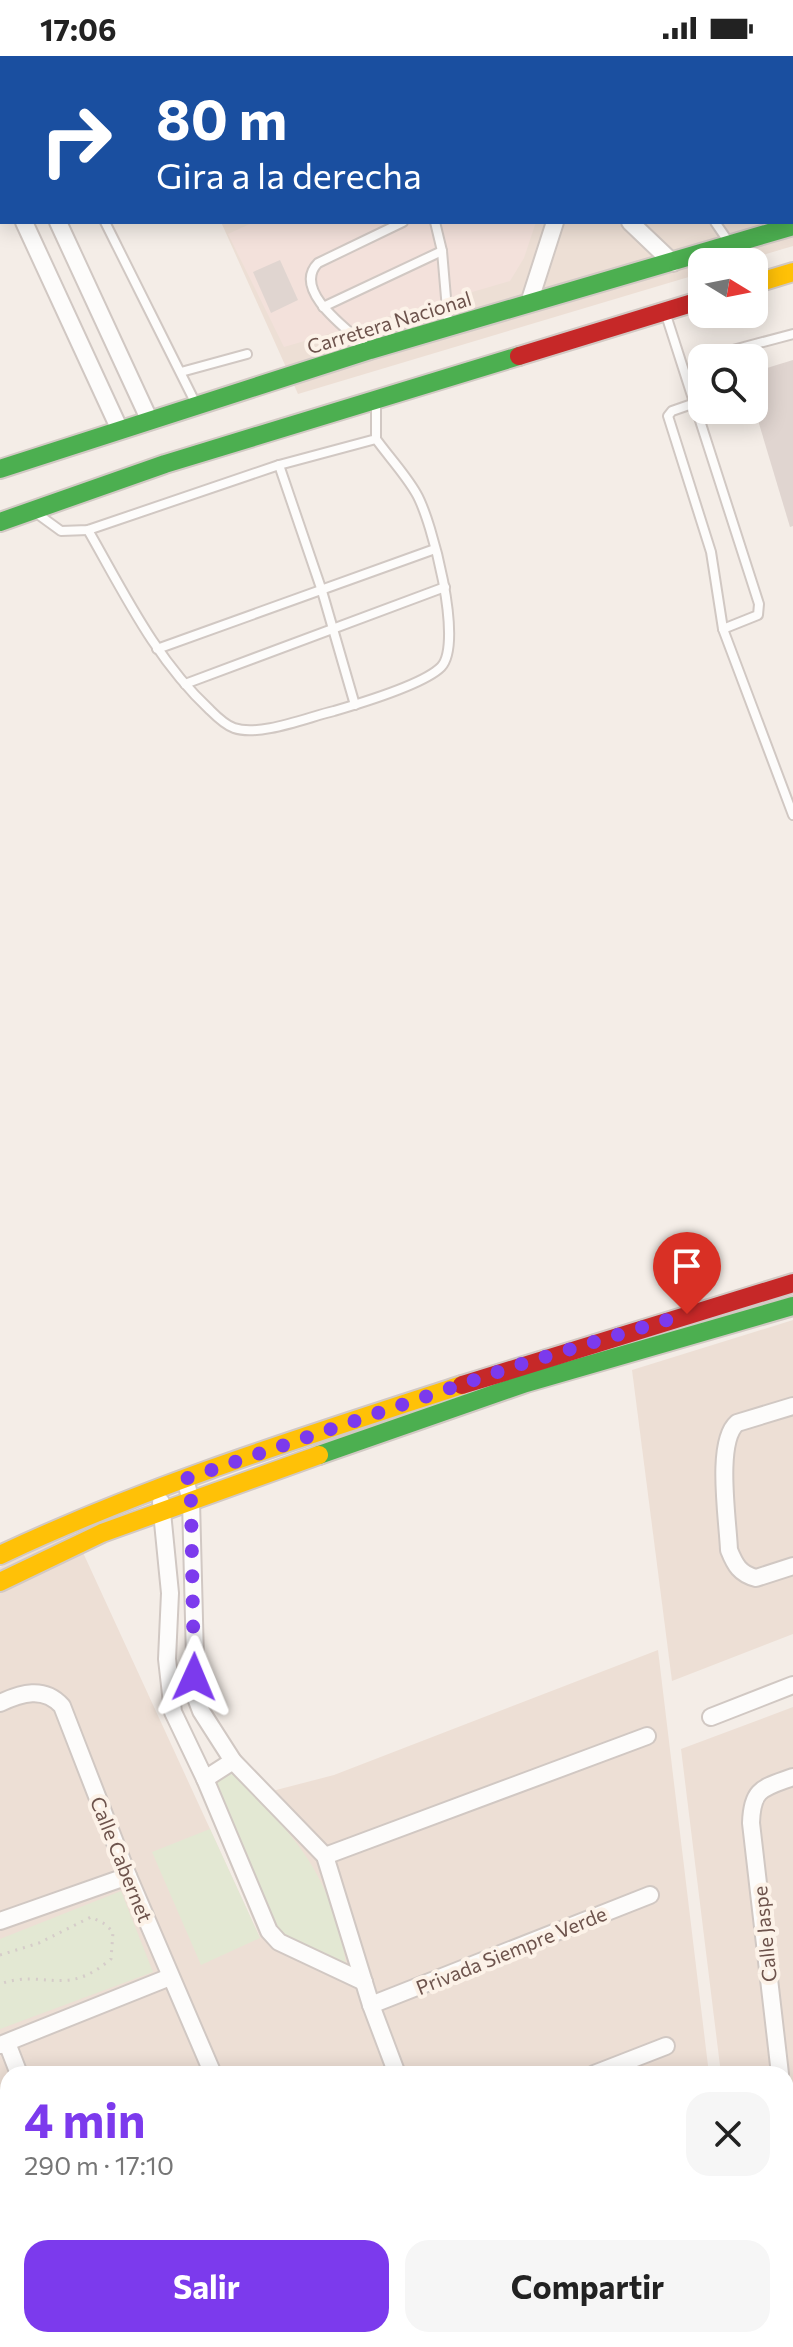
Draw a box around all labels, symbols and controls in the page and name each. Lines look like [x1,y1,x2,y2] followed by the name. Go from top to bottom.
[40,10,116,47] text: 17:06
[156,83,287,152] text: 80 m
[24,88,128,192] icon: right
[156,152,422,196] text: Gira a la derecha
[688,248,768,328] north arrow
[688,248,768,424] map controls
[304,286,474,358] street label: Carretera Nacional
[688,344,768,424] button: search
[653,1232,721,1314] pin
[665,1244,709,1288] icon: arrive
[152,1635,236,1719] position arrow
[86,1793,158,1925] street label: Calle Cabernet
[747,1885,781,1983] street label: Calle Jaspe
[412,1901,610,1999] street label: Privada Siempre Verde
[24,2089,146,2148] text: 4 min
[686,2092,770,2176] button: close
[24,2149,174,2180] text: 290 m · 17:10
[24,2240,389,2332] button: Salir
[405,2240,770,2332] button: Compartir

